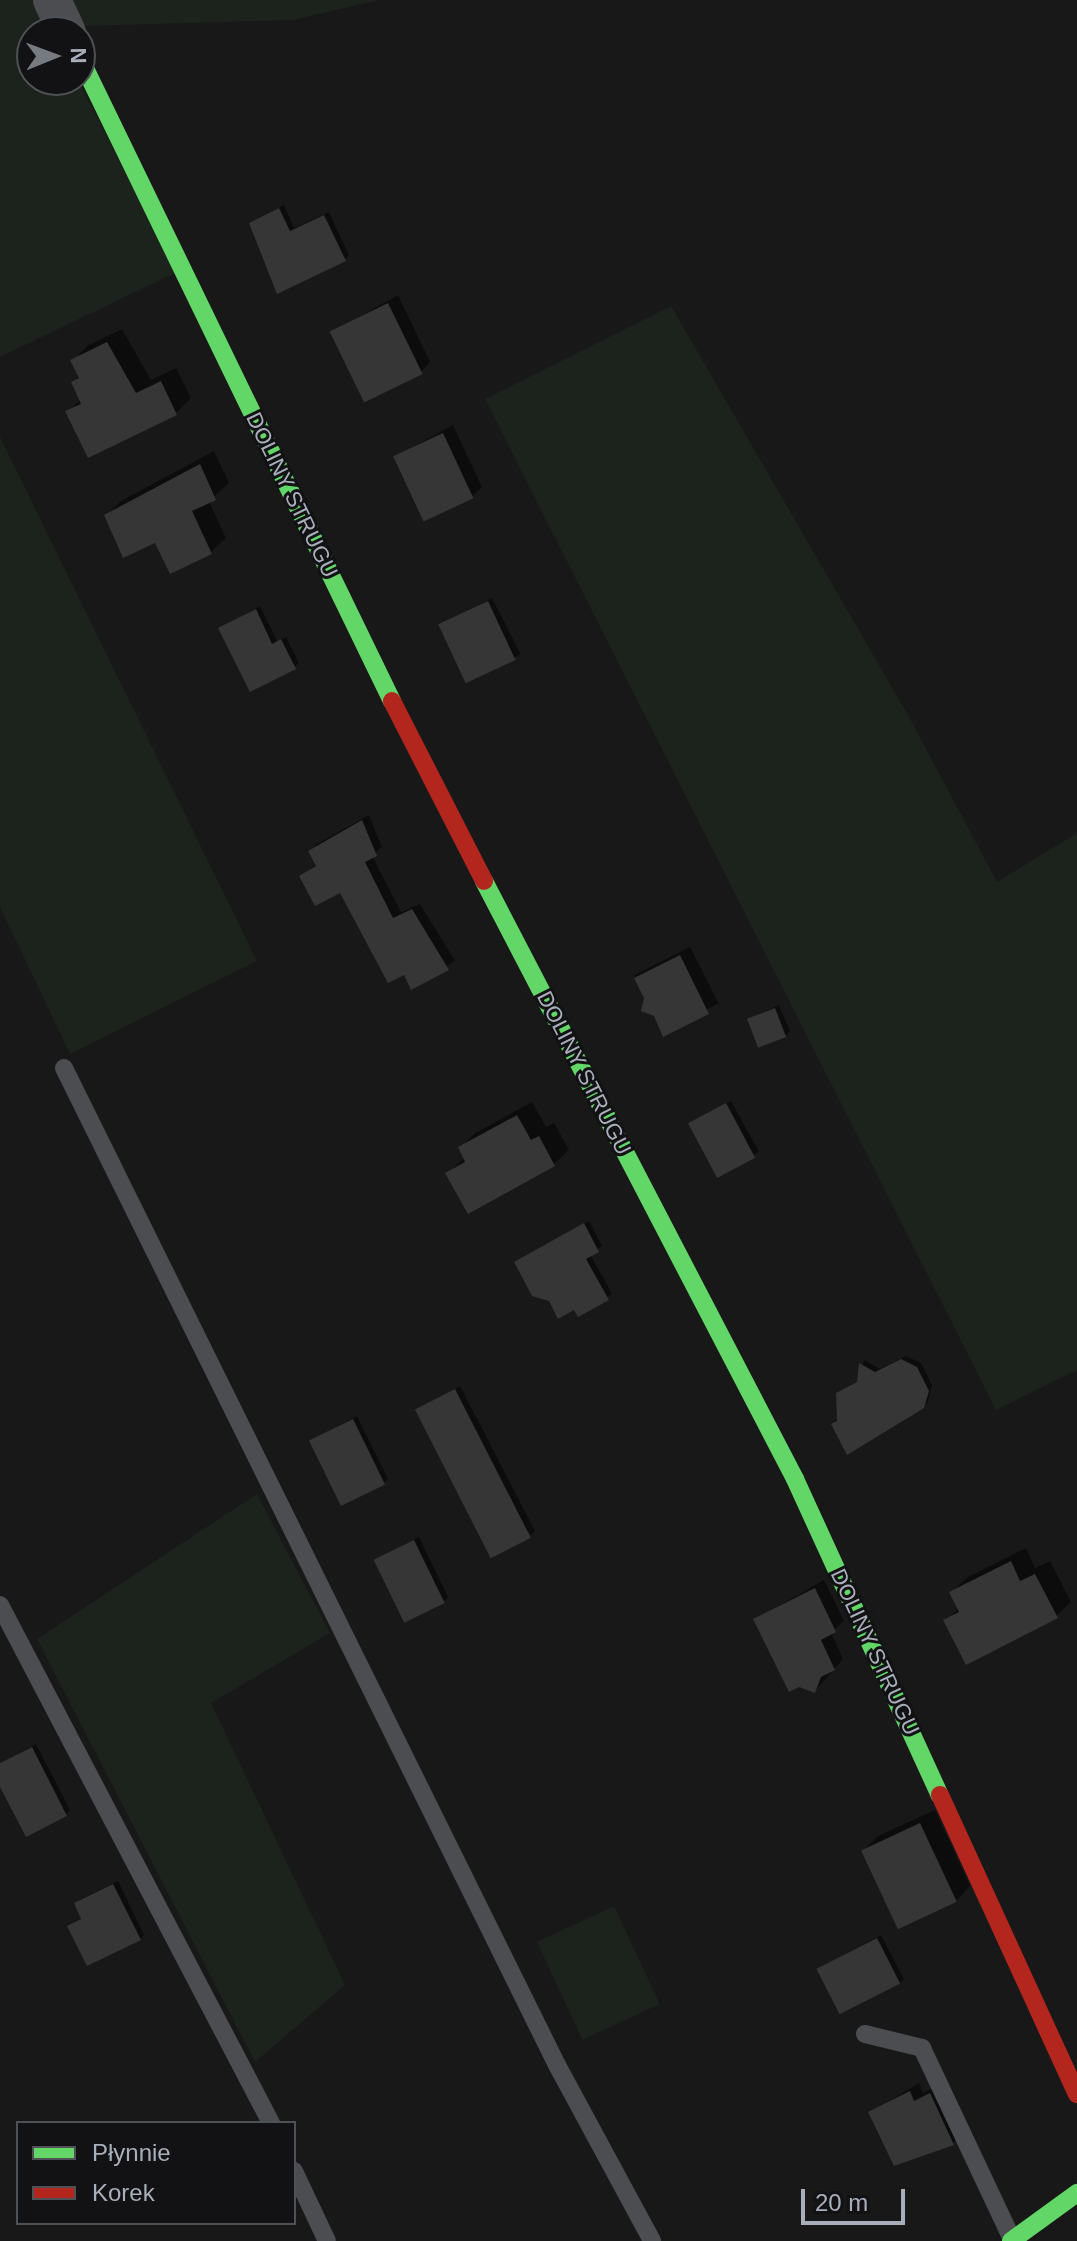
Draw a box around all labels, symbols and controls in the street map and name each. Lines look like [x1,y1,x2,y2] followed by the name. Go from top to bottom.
[16,16,96,96] north arrow
[66,47,91,64] text: N
[240,408,344,582] street label: DOLINY STRUGU
[531,986,637,1160] street label: DOLINY STRUGU
[825,1564,925,1740] street label: DOLINY STRUGU
[16,2121,296,2225] legend
[92,2139,171,2166] text: Płynnie
[805,2173,909,2223] scale bar
[92,2179,155,2206] text: Korek
[815,2189,868,2216] text: 20 m

